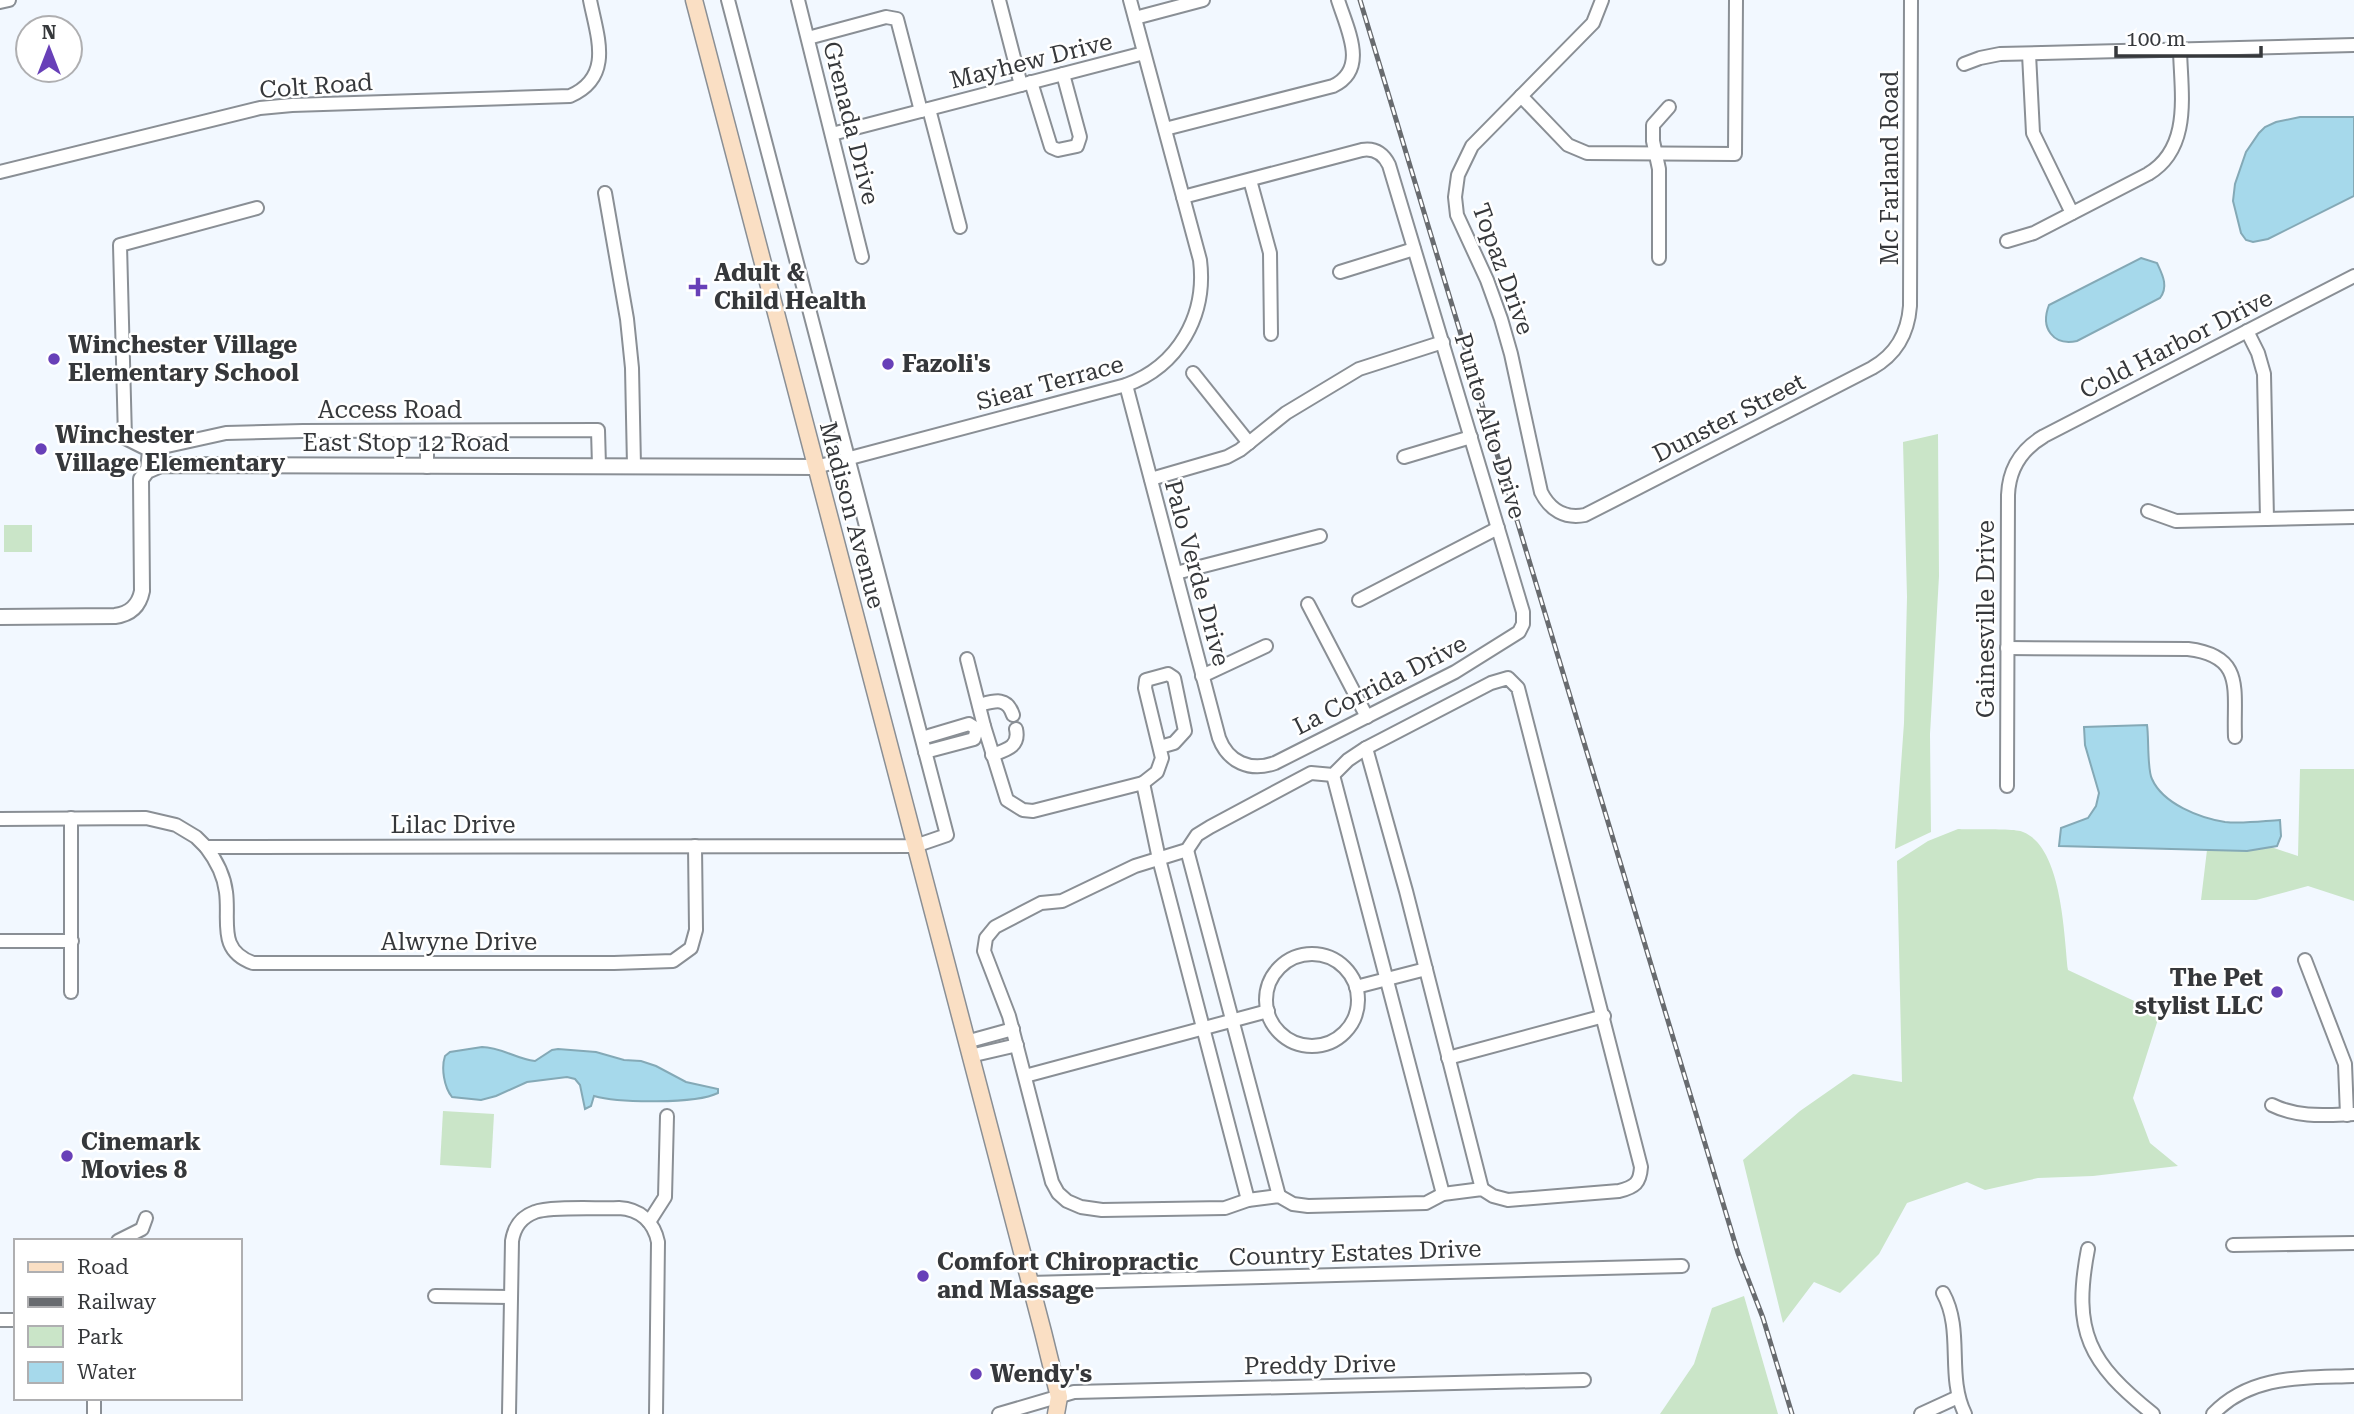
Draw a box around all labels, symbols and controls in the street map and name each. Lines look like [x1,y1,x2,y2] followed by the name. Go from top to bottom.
[14,14,84,84] north arrow
[2116,14,2261,58] scale bar
[42,21,57,44] text: N
[947,27,1115,95] street label: Mayhew Drive
[2126,27,2186,51] text: 100 m
[817,39,885,207] street label: Grenada Drive
[258,68,374,104] street label: Colt Road
[1876,71,1904,265] street label: Mc Farland Road
[1466,200,1540,338] street label: Topaz Drive
[714,259,866,315] place label: Adult & Child Health
[688,277,708,297] marker: Adult & Child Health
[2075,283,2277,405] street label: Cold Harbor Drive
[1448,330,1532,522] street label: Punto Alto Drive
[68,331,299,387] place label: Winchester Village Elementary School
[902,350,991,378] place label: Fazoli's
[973,350,1127,416] street label: Siear Terrace
[46,351,62,367] marker: Winchester Village Elementary School
[880,356,896,372] marker: Fazoli's
[1648,368,1810,468] street label: Dunster Street
[318,396,462,424] street label: Access Road
[814,419,890,611] street label: Madison Avenue
[55,421,286,477] place label: Winchester Village Elementary
[303,429,509,457] street label: East Stop 12 Road
[33,441,49,457] marker: Winchester Village Elementary
[1159,477,1235,669] street label: Palo Verde Drive
[1972,520,2000,718] street label: Gainesville Drive
[1289,629,1471,741] street label: La Corrida Drive
[391,811,515,839] street label: Lilac Drive
[381,928,537,956] street label: Alwyne Drive
[2135,964,2263,1020] place label: The Pet stylist LLC
[2269,984,2285,1000] marker: The Pet stylist LLC
[81,1128,201,1184] place label: Cinemark Movies 8
[59,1148,75,1164] marker: Cinemark Movies 8
[1228,1235,1482,1271] street label: Country Estates Drive
[14,1239,242,1400] legend
[937,1248,1199,1304] place label: Comfort Chiropractic and Massage
[77,1255,129,1279] text: Road
[915,1268,931,1284] marker: Comfort Chiropractic and Massage
[77,1290,157,1314] text: Railway
[77,1325,123,1349] text: Park
[1244,1350,1396,1380] street label: Preddy Drive
[77,1360,137,1384] text: Water
[990,1360,1092,1388] place label: Wendy's
[968,1366,984,1382] marker: Wendy's

